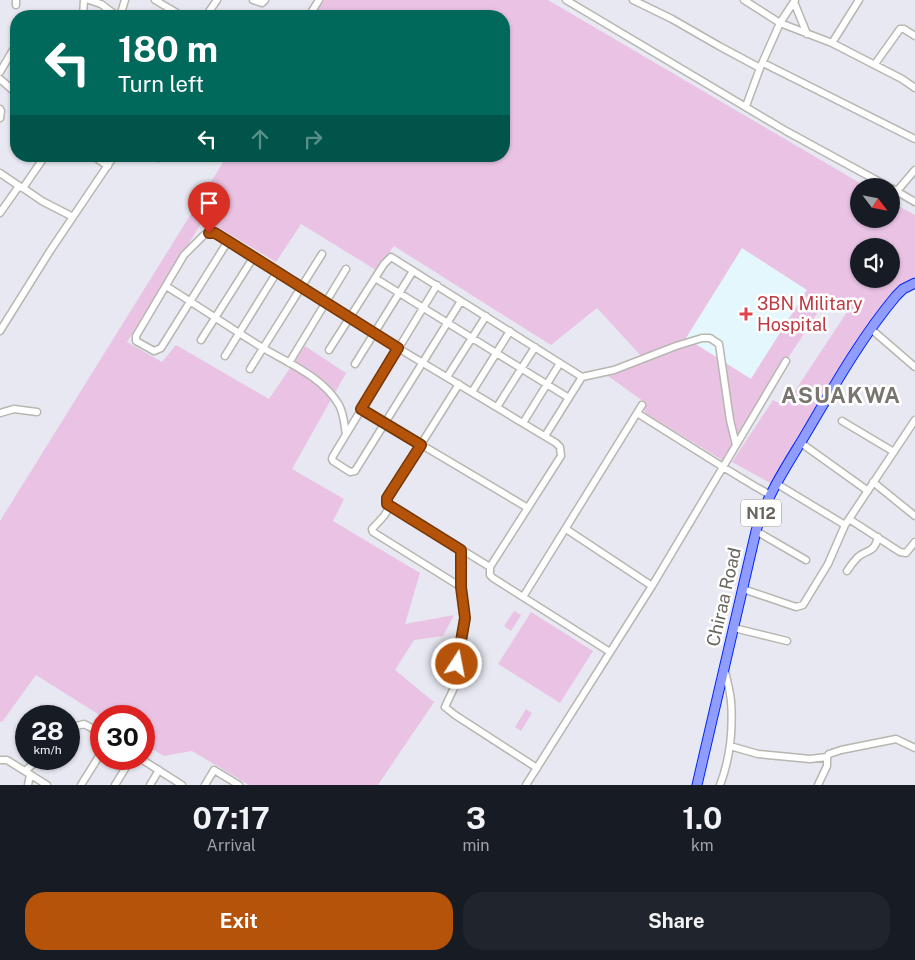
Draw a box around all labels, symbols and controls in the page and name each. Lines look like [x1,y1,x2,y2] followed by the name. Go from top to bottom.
[118,29,218,70] text: 180 m
[35,30,100,95] icon: left
[118,71,204,97] text: Turn left
[193,125,221,153] icon: left
[246,125,274,153] icon: ahead
[299,125,327,153] icon: right
[850,178,900,228] north arrow
[850,178,900,288] map controls
[188,182,230,233] pin
[195,189,223,217] icon: arrive
[850,238,900,288] button: sound
[757,293,863,335] place label: 3BN Military Hospital
[739,307,753,321] marker: 3BN Military Hospital
[781,382,901,408] district label: ASUAKWA
[741,499,781,526] road number: N12
[702,545,745,648] street label: Chiraa Road
[430,637,482,689] position arrow
[90,705,155,770] speed limit sign: 30
[31,716,64,746] text: 28
[33,743,62,757] text: km/h
[193,800,270,836] text: 07:17
[466,800,486,836] text: 3
[682,800,722,836] text: 1.0
[207,836,256,855] text: Arrival
[462,836,490,855] text: min
[691,836,714,855] text: km
[25,892,453,950] button: Exit
[463,892,890,950] button: Share

